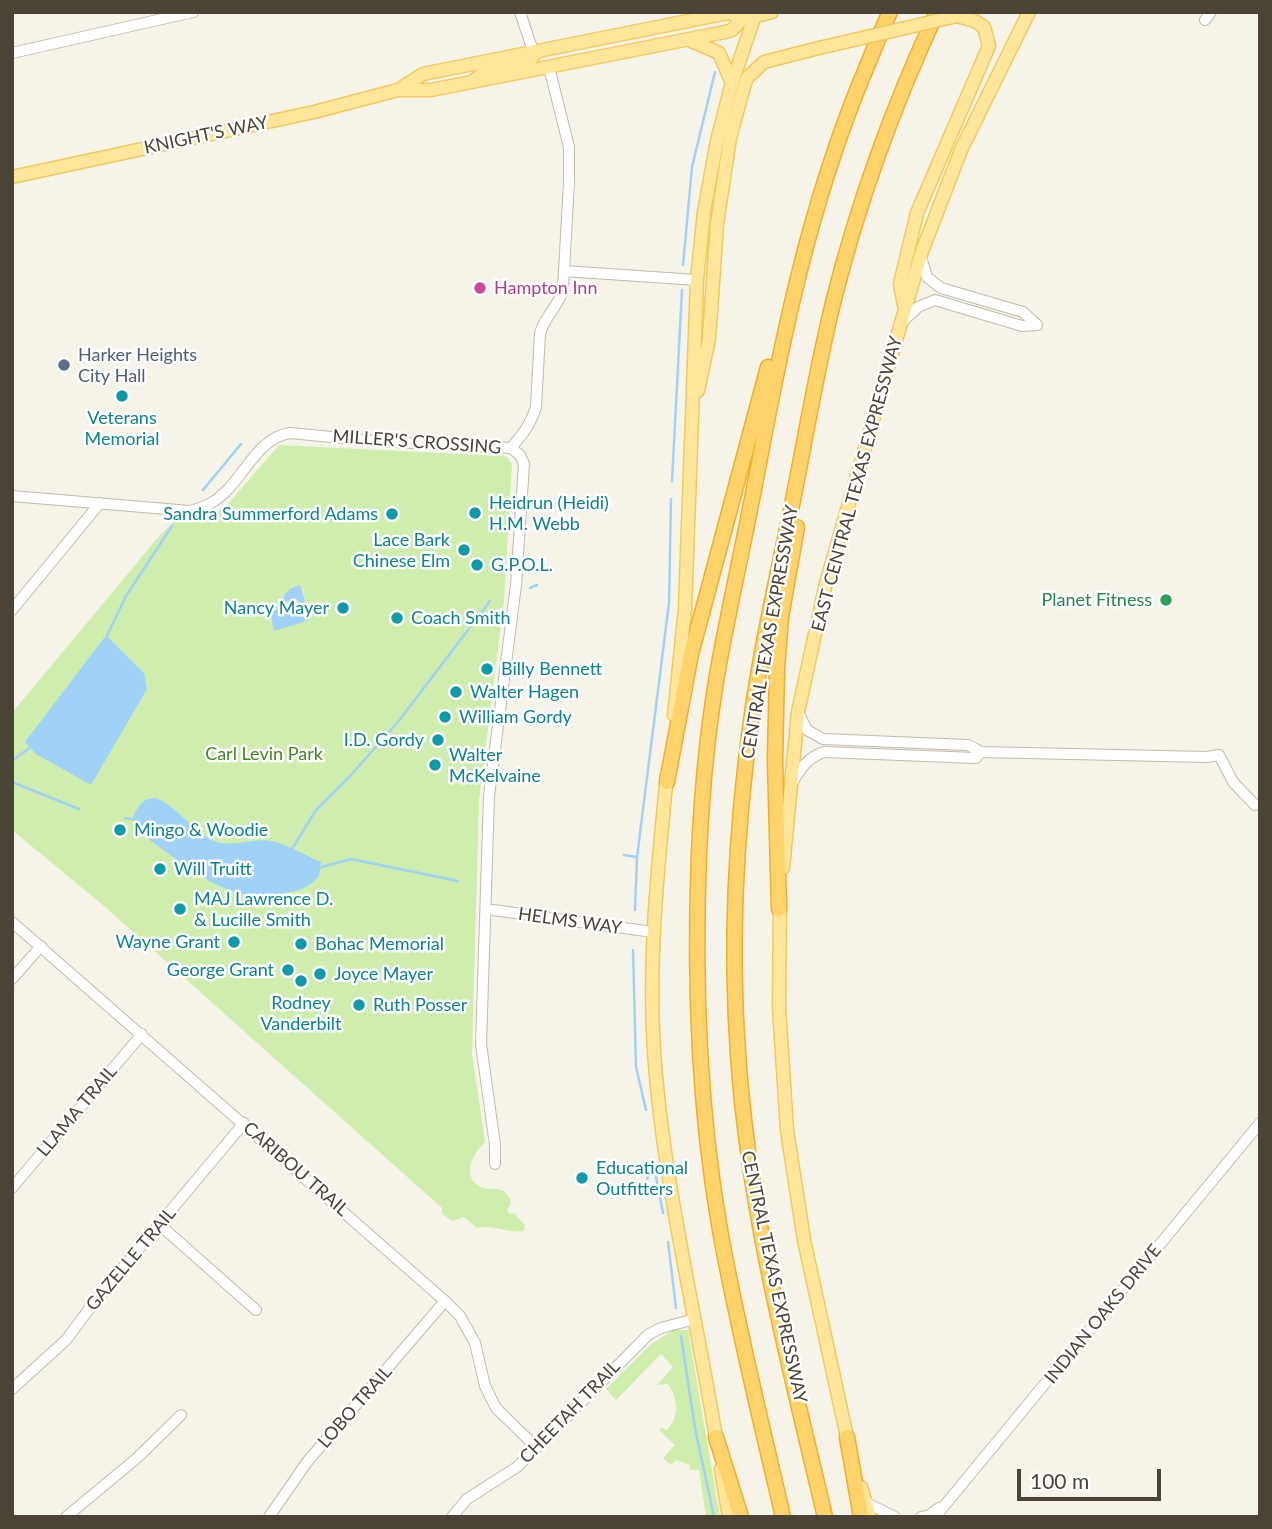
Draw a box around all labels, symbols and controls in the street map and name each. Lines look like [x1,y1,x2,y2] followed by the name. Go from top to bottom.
[142,111,270,159] street label: KNIGHT'S WAY
[494,277,597,299] place label: Hampton Inn
[472,280,488,296] marker: Hampton Inn
[807,334,907,634] street label: EAST CENTRAL TEXAS EXPRESSWAY
[78,344,197,386] place label: Harker Heights City Hall
[56,357,72,373] marker: Harker Heights City Hall
[114,388,130,404] marker: Veterans Memorial
[84,407,160,450] place label: Veterans Memorial
[332,425,502,459] street label: MILLER'S CROSSING
[489,492,609,534] place label: Heidrun (Heidi) H.M. Webb
[163,503,378,525] place label: Sandra Summerford Adams
[737,503,803,761] street label: CENTRAL TEXAS EXPRESSWAY
[467,505,483,521] marker: Heidrun (Heidi) H.M. Webb
[384,506,400,522] marker: Sandra Summerford Adams
[353,529,450,572] place label: Lace Bark Chinese Elm
[456,542,472,558] marker: Lace Bark Chinese Elm
[491,554,553,576] place label: G.P.O.L.
[469,557,485,573] marker: G.P.O.L.
[1041,589,1152,611] place label: Planet Fitness
[1158,592,1174,608] marker: Planet Fitness
[224,597,329,619] place label: Nancy Mayer
[335,600,351,616] marker: Nancy Mayer
[411,607,510,629] place label: Coach Smith
[389,610,405,626] marker: Coach Smith
[501,658,602,680] place label: Billy Bennett
[479,661,495,677] marker: Billy Bennett
[470,681,579,703] place label: Walter Hagen
[448,684,464,700] marker: Walter Hagen
[459,706,572,728] place label: William Gordy
[437,709,453,725] marker: William Gordy
[344,729,424,751] place label: I.D. Gordy
[430,732,446,748] marker: I.D. Gordy
[205,743,323,765] park label: Carl Levin Park
[449,744,541,786] place label: Walter McKelvaine
[427,757,443,773] marker: Walter McKelvaine
[134,819,268,841] place label: Mingo & Woodie
[112,822,128,838] marker: Mingo & Woodie
[174,858,252,880] place label: Will Truitt
[152,861,168,877] marker: Will Truitt
[194,888,333,930] place label: MAJ Lawrence D. & Lucille Smith
[172,901,188,917] marker: MAJ Lawrence D. & Lucille Smith
[517,903,623,939] street label: HELMS WAY
[115,931,220,953] place label: Wayne Grant
[315,933,444,955] place label: Bohac Memorial
[226,934,242,950] marker: Wayne Grant
[293,936,309,952] marker: Bohac Memorial
[167,959,274,981] place label: George Grant
[280,962,296,978] marker: George Grant
[334,963,433,985] place label: Joyce Mayer
[312,966,328,982] marker: Joyce Mayer
[293,973,309,989] marker: Rodney Vanderbilt
[260,992,342,1034] place label: Rodney Vanderbilt
[373,994,467,1016] place label: Ruth Posser
[351,997,367,1013] marker: Ruth Posser
[33,1061,121,1161] street label: LLAMA TRAIL
[239,1117,353,1221] street label: CARIBOU TRAIL
[737,1149,811,1405] street label: CENTRAL TEXAS EXPRESSWAY
[596,1157,688,1200] place label: Educational Outfitters
[574,1170,590,1186] marker: Educational Outfitters
[81,1203,181,1315] street label: GAZELLE TRAIL
[1040,1240,1166,1388] street label: INDIAN OAKS DRIVE
[515,1356,625,1468] street label: CHEETAH TRAIL
[313,1361,397,1453] street label: LOBO TRAIL
[1020,1456,1164,1500] scale bar
[1030,1468,1089,1493] text: 100 m

